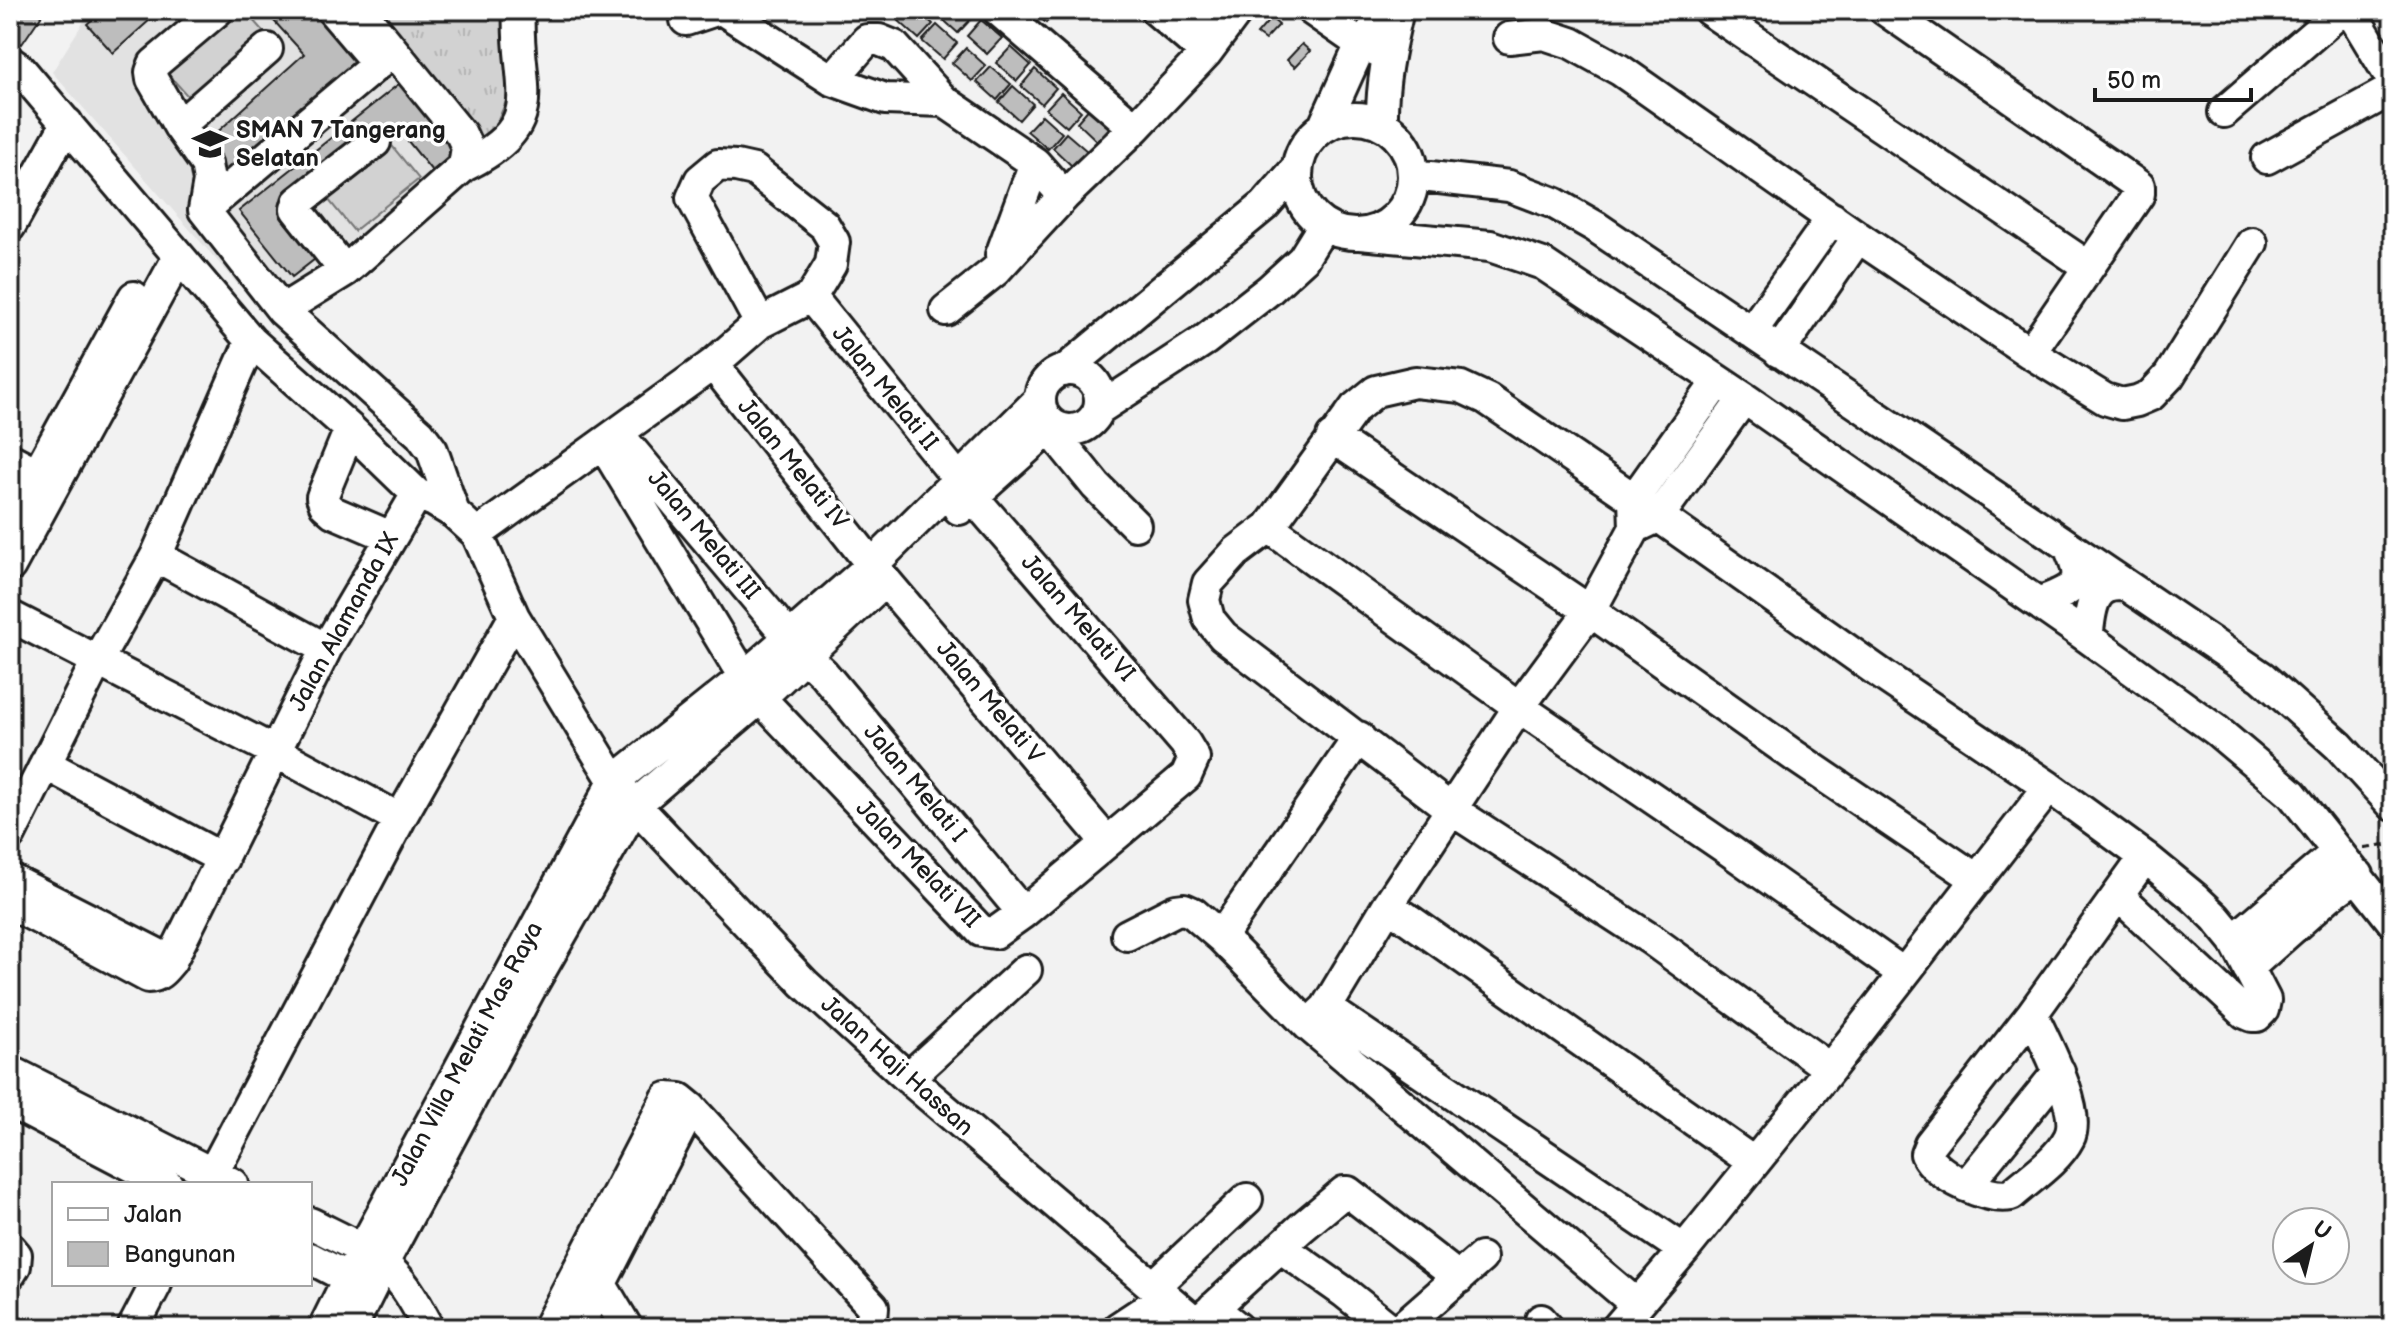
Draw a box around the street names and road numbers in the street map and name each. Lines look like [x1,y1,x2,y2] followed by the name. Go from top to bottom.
[826,320,944,456] street label: Jalan Melati II
[731,393,855,535] street label: Jalan Melati IV
[641,464,767,606] street label: Jalan Melati III
[283,527,405,716] street label: Jalan Alamanda IX
[1015,548,1141,688] street label: Jalan Melati VI
[930,635,1050,770] street label: Jalan Melati V
[857,718,973,848] street label: Jalan Melati I
[850,794,986,934] street label: Jalan Melati VII
[385,917,549,1191] street label: Jalan Villa Melati Mas Raya
[815,990,979,1142] street label: Jalan Haji Hassan

